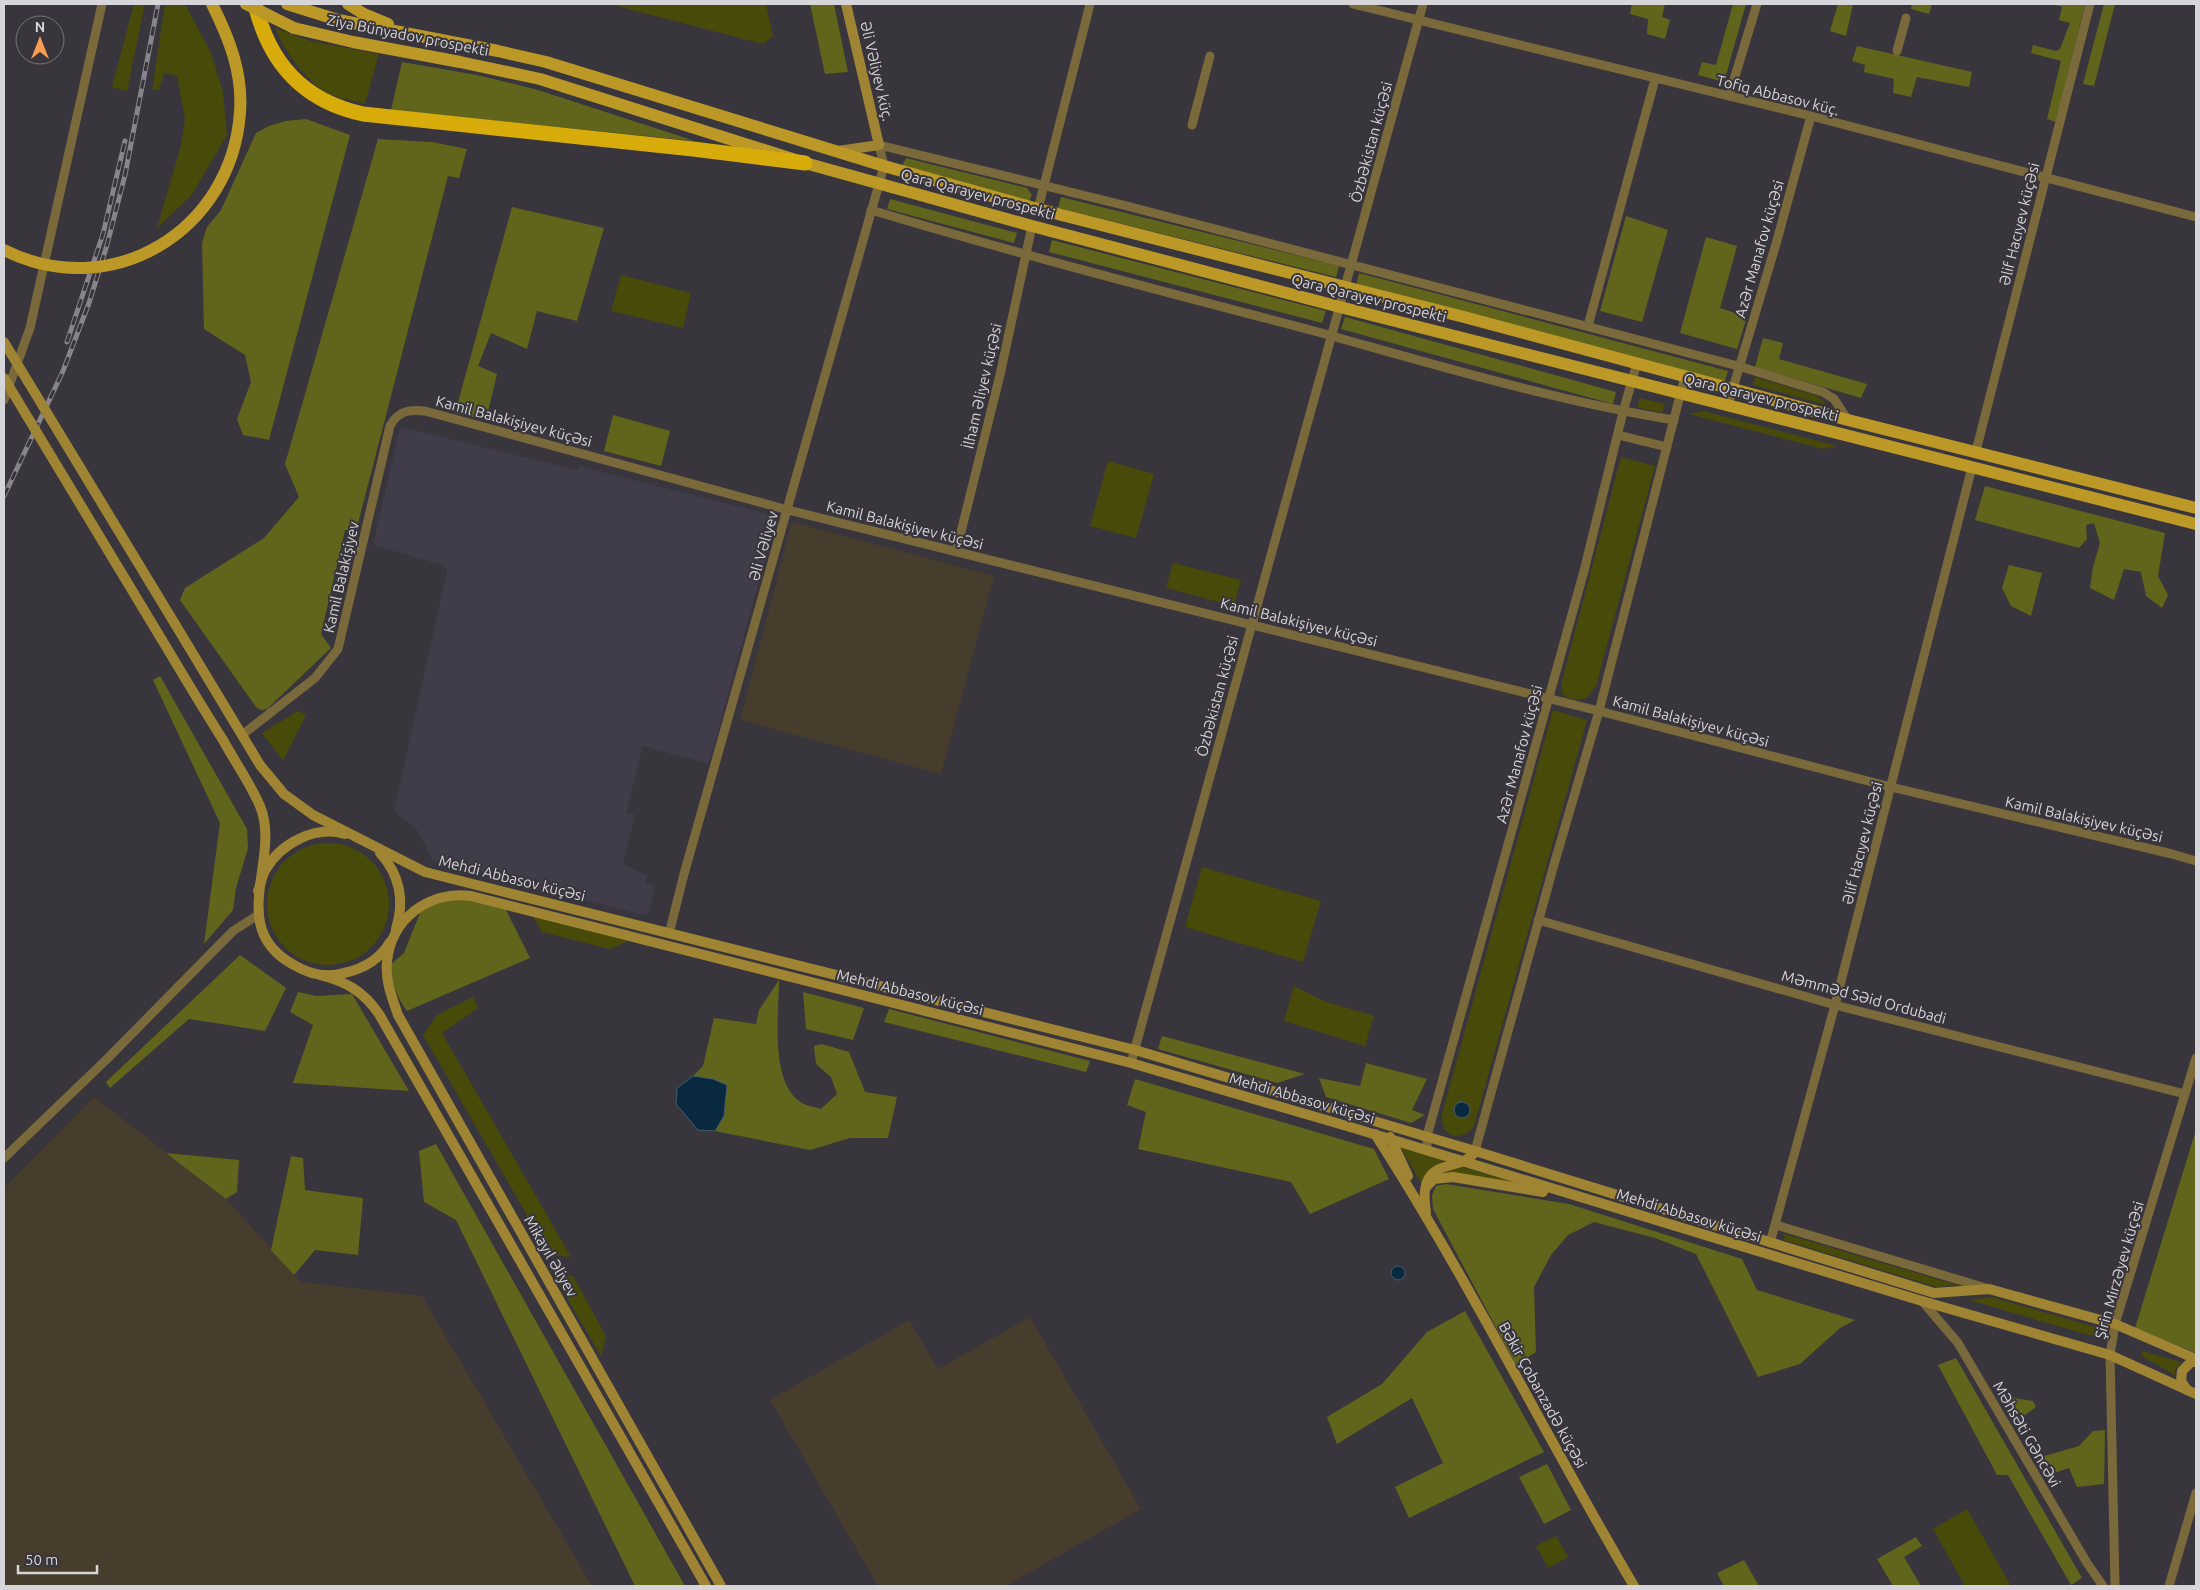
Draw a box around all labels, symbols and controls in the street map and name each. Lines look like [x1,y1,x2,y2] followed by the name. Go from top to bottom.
[326,11,490,59] street label: Ziya Bünyadov prospekti
[15,15,65,65] north arrow
[35,19,45,35] text: N
[857,19,897,123] street label: Əli Vəliyev küç.
[1715,72,1841,118] street label: Tofiq Abbasov küç.
[1347,80,1395,204] street label: Özbəkistan küçəsi
[1996,161,2042,287] street label: Əlif Hacıyev küçəsi
[899,165,1057,223] street label: Qara Qarayev prospekti
[1731,178,1787,320] street label: Azər Manafov küçəsi
[1290,271,1448,325] street label: Qara Qarayev prospekti
[959,322,1005,450] street label: İlham Əliyev küçəsi
[1682,370,1840,424] street label: Qara Qarayev prospekti
[434,392,594,450] street label: Kamil Balakişiyev küçəsi
[825,497,985,553] street label: Kamil Balakişiyev küçəsi
[745,508,781,583] street label: Əli Vəliyev
[320,519,362,634] street label: Kamil Balakişiyev
[1219,594,1379,650] street label: Kamil Balakişiyev küçəsi
[1193,634,1241,758] street label: Özbəkistan küçəsi
[1492,683,1546,825] street label: Azər Manafov küçəsi
[1611,692,1771,750] street label: Kamil Balakişiyev küçəsi
[1839,780,1885,906] street label: Əlif Hacıyev küçəsi
[2004,793,2164,845] street label: Kamil Balakişiyev küçəsi
[437,852,587,904] street label: Mehdi Abbasov küçəsi
[835,966,985,1018] street label: Mehdi Abbasov küçəsi
[1780,967,1948,1027] street label: Məmməd Səid Ordubadi
[1227,1069,1377,1127] street label: Mehdi Abbasov küçəsi
[1615,1185,1763,1245] street label: Mehdi Abbasov küçəsi
[2091,1199,2147,1341] street label: Şirin Mirzəyev küçəsi
[521,1212,581,1300] street label: Mikayıl Əliyev
[1496,1319,1590,1471] street label: Bəkir Çobanzadə küçəsi
[1990,1378,2064,1490] street label: Məhsəti Gəncəvi
[18,1542,96,1574] scale bar
[25,1551,58,1568] text: 50 m

